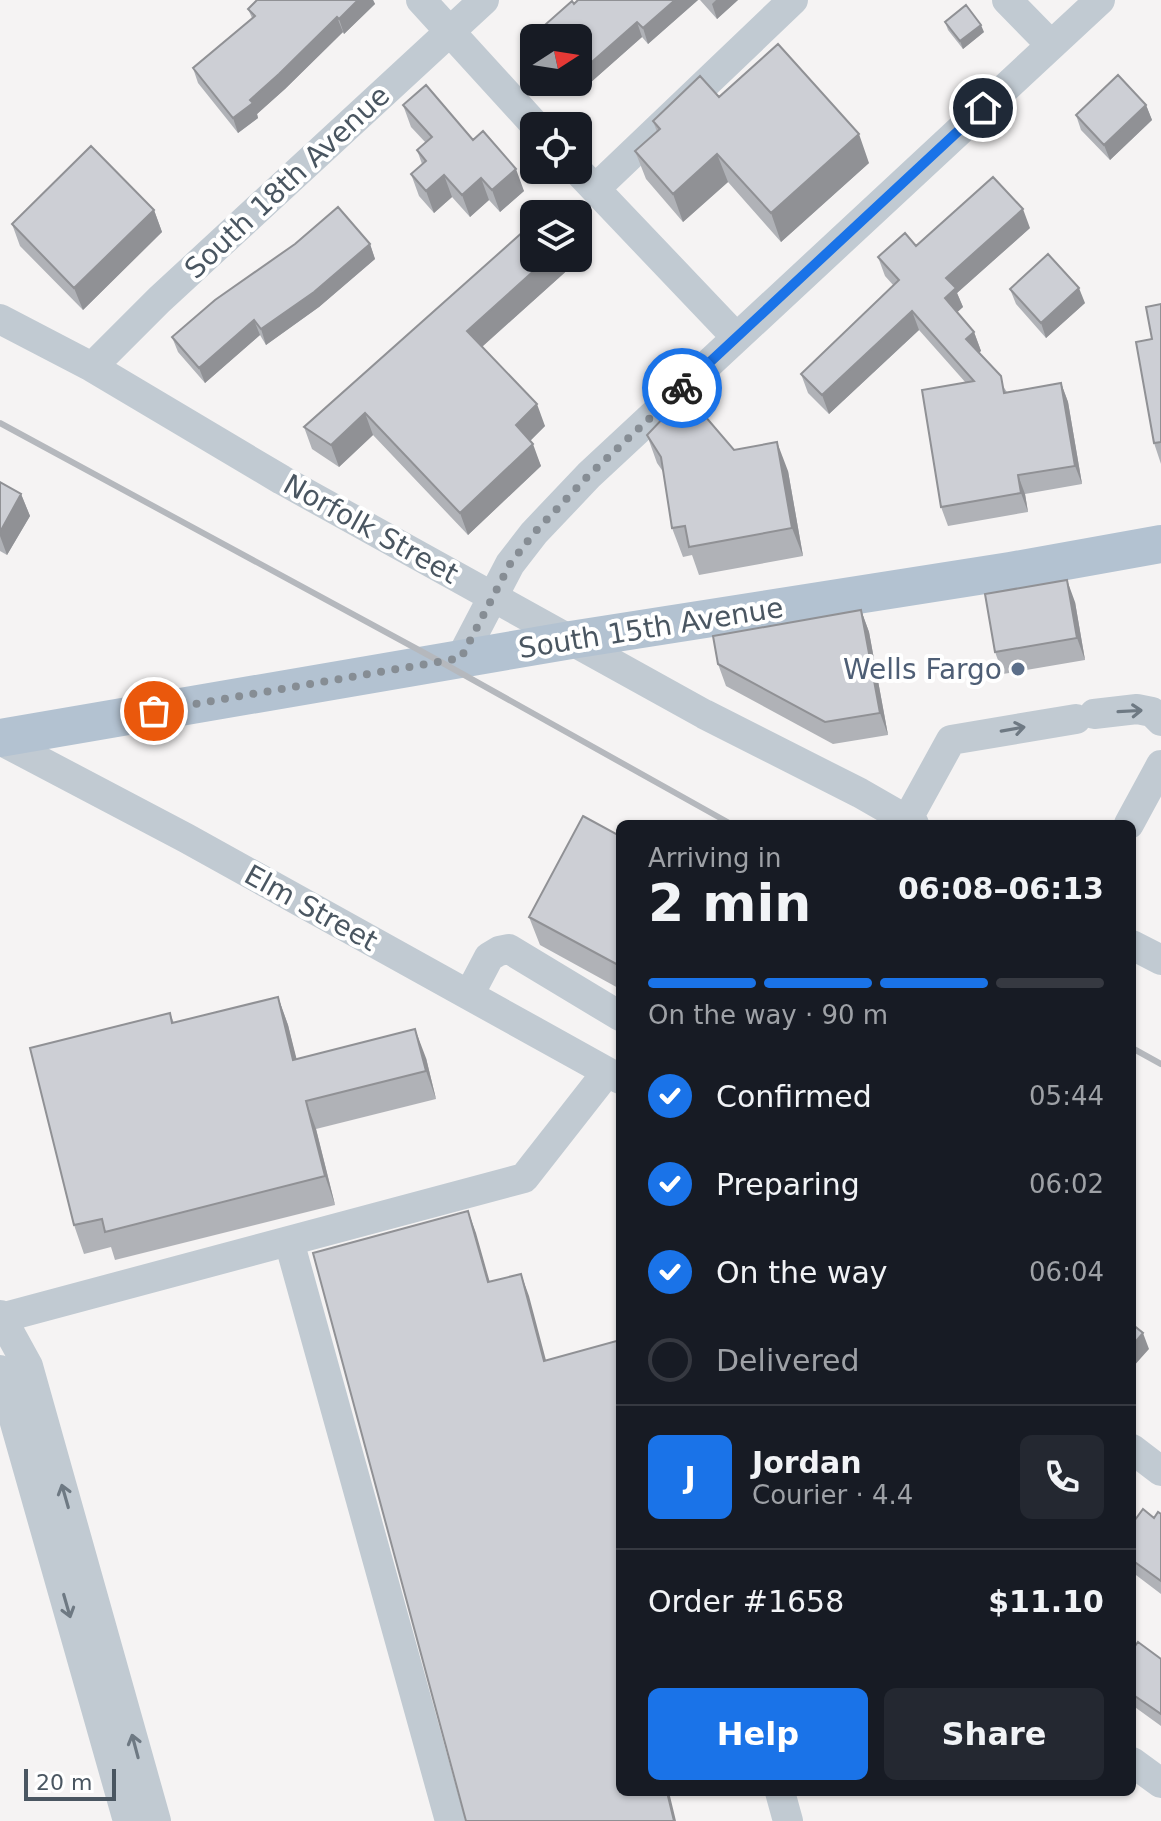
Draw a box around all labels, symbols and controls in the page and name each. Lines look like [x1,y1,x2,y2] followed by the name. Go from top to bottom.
[520,24,592,96] north arrow
[520,24,592,272] map controls
[949,74,1017,142] pin
[178,79,396,285] street label: South 18th Avenue
[961,86,1005,130] icon: home
[520,112,592,184] button: locate
[520,200,592,272] button: layers
[642,348,722,428] courier
[660,366,704,410] icon: bike
[278,467,464,591] street label: Norfolk Street
[516,591,786,665] street label: South 15th Avenue
[843,653,1002,686] place label: Wells Fargo
[1009,660,1027,678] marker: Wells Fargo
[120,677,188,745] pin
[132,689,176,733] icon: bag
[1116,703,1142,718] one-way arrow
[1000,721,1025,736] one-way arrow
[648,843,782,873] text: Arriving in
[239,858,383,958] street label: Elm Street
[898,871,1104,906] text: 06:08–06:13
[648,873,811,933] text: 2 min
[648,1000,888,1030] text: On the way · 90 m
[648,1074,692,1118] icon: check
[716,1079,872,1114] text: Confirmed
[1029,1081,1104,1111] text: 05:44
[648,1162,692,1206] icon: check
[716,1167,860,1202] text: Preparing
[1029,1169,1104,1199] text: 06:02
[648,1250,692,1294] icon: check
[716,1255,888,1290] text: On the way
[1029,1257,1104,1287] text: 06:04
[716,1343,860,1378] text: Delivered
[1020,1435,1104,1519] button: phone
[752,1445,862,1480] text: Jordan
[684,1460,696,1495] text: J
[752,1480,913,1510] text: Courier · 4.4
[56,1483,71,1509] one-way arrow
[648,1584,844,1619] text: Order #1658
[988,1584,1104,1619] text: $11.10
[60,1593,75,1619] one-way arrow
[648,1688,868,1780] button: Help
[884,1688,1104,1780] button: Share
[127,1733,142,1759] one-way arrow
[24,1765,116,1801] scale bar
[36,1770,92,1795] text: 20 m

